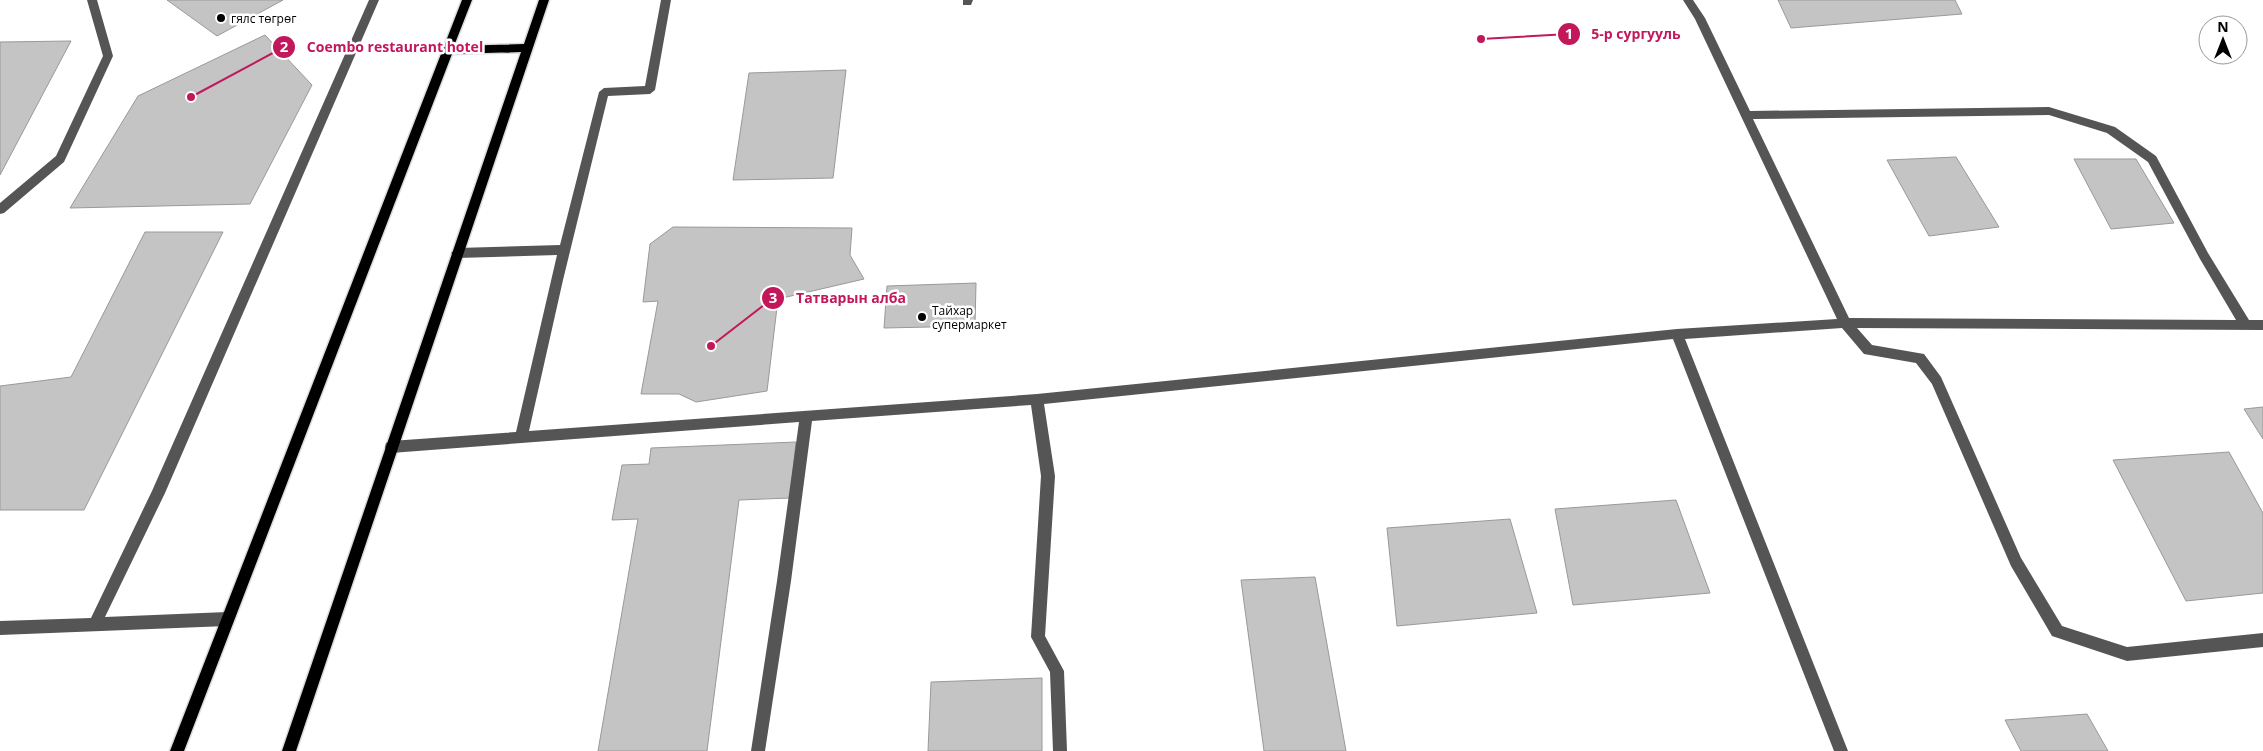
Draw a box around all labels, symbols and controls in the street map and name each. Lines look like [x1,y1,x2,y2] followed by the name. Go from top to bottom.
[231,10,296,27] place label: гялс төгрөг
[215,12,227,24] marker: гялс төгрөг
[2198,15,2248,65] north arrow
[2217,17,2229,36] text: N
[1556,20,1691,49] callout: 5-р сургууль
[1565,23,1573,43] text: 1
[1591,24,1681,43] text: 5-р сургууль
[272,33,493,62] callout: Coembo restaurant hotel
[280,36,289,56] text: 2
[307,37,483,56] text: Coembo restaurant hotel
[761,283,916,312] callout: Татварын алба
[769,287,777,307] text: 3
[796,288,906,307] text: Татварын алба
[932,302,1007,333] place label: Тайхар супермаркет
[916,311,928,323] marker: Тайхар супермаркет

